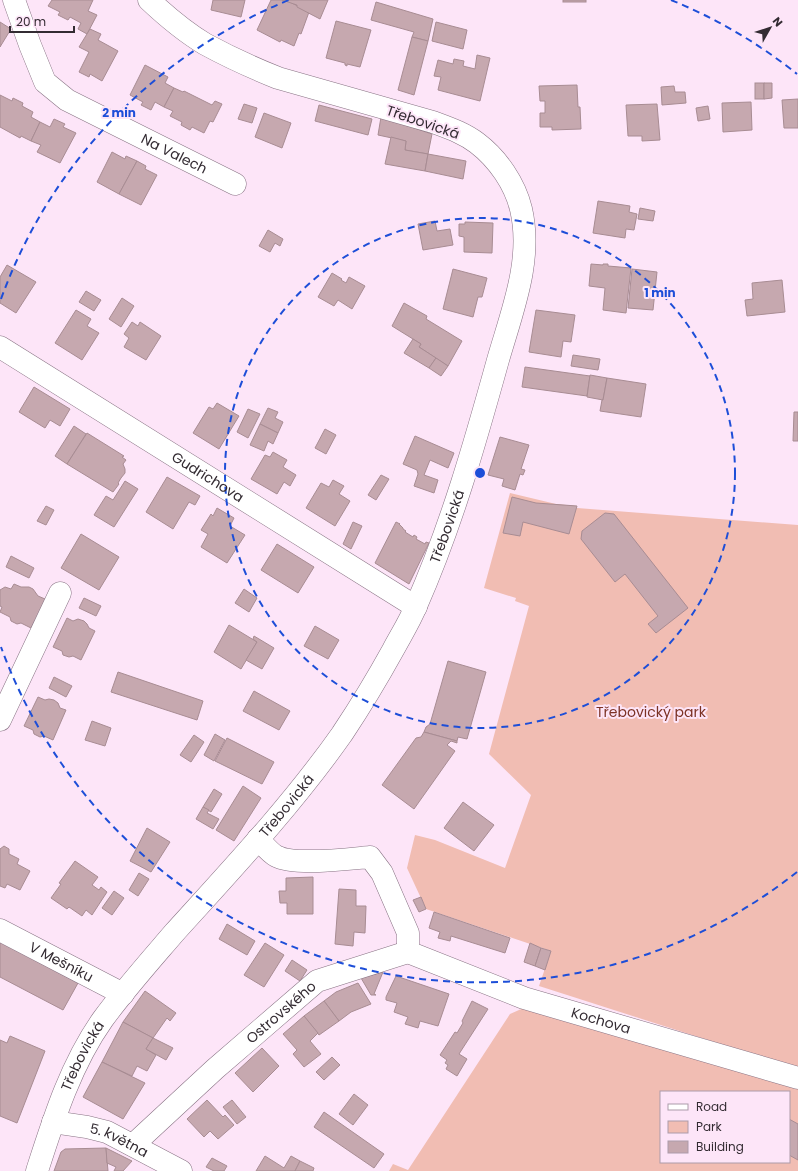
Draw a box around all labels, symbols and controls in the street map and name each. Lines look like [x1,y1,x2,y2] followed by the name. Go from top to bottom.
[10,8,74,34] scale bar
[750,8,790,48] north arrow
[16,13,46,30] text: 20 m
[769,13,787,30] text: N
[384,100,462,144] street label: Třebovická
[102,104,136,121] text: 2 min
[138,129,211,179] street label: Na Valech
[644,284,676,301] text: 1 min
[168,447,248,507] street label: Gudrichova
[473,466,487,480] centre of rings
[425,487,469,566] street label: Třebovická
[596,702,707,722] park label: Třebovický park
[254,770,319,841] street label: Třebovická
[26,937,97,987] street label: V Mešníku
[242,976,320,1048] street label: Ostrovského
[569,1002,633,1039] street label: Kochova
[56,1017,109,1094] street label: Třebovická
[660,1091,790,1163] legend
[696,1098,727,1115] text: Road
[88,1118,152,1162] street label: 5. května
[696,1118,723,1135] text: Park
[696,1138,744,1155] text: Building

